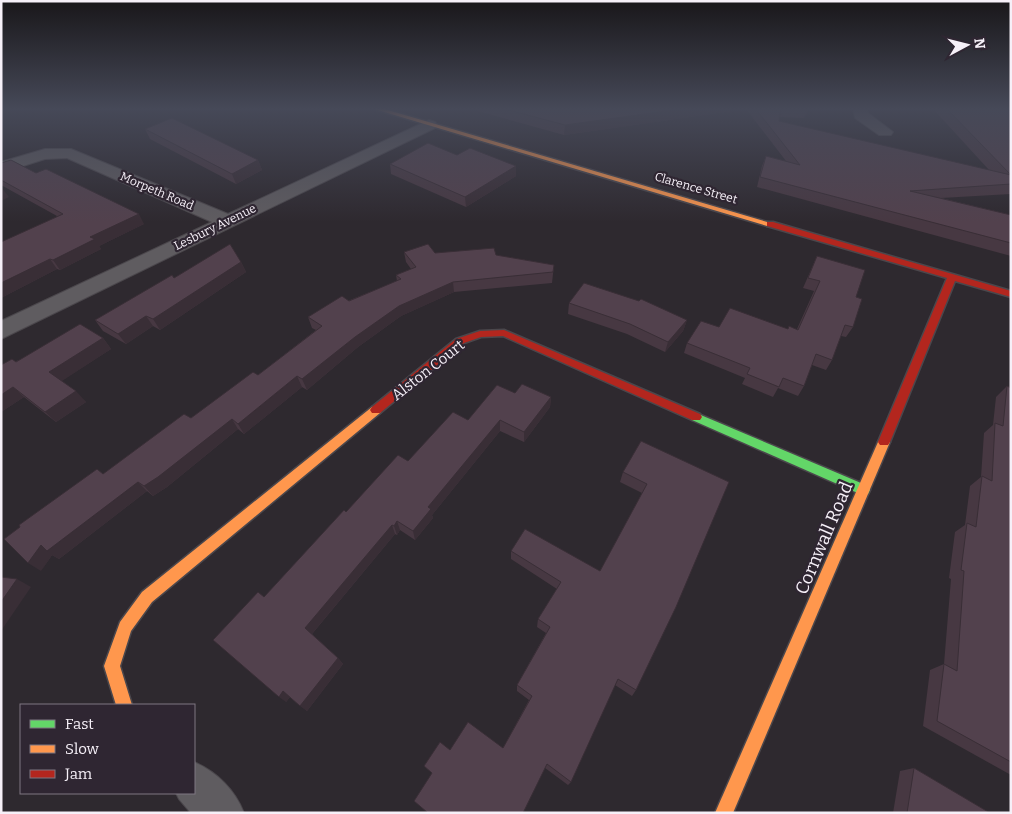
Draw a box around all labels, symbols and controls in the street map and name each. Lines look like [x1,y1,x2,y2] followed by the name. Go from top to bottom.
[942,20,992,70] north arrow
[970,37,989,50] text: N
[118,169,196,213] street label: Morpeth Road
[653,170,740,207] street label: Clarence Street
[172,201,258,253] street label: Lesbury Avenue
[388,336,468,404] street label: Alston Court
[790,478,858,598] street label: Cornwall Road
[20,704,195,794] legend
[65,715,94,733] text: Fast
[65,740,100,758] text: Slow
[64,765,93,783] text: Jam

